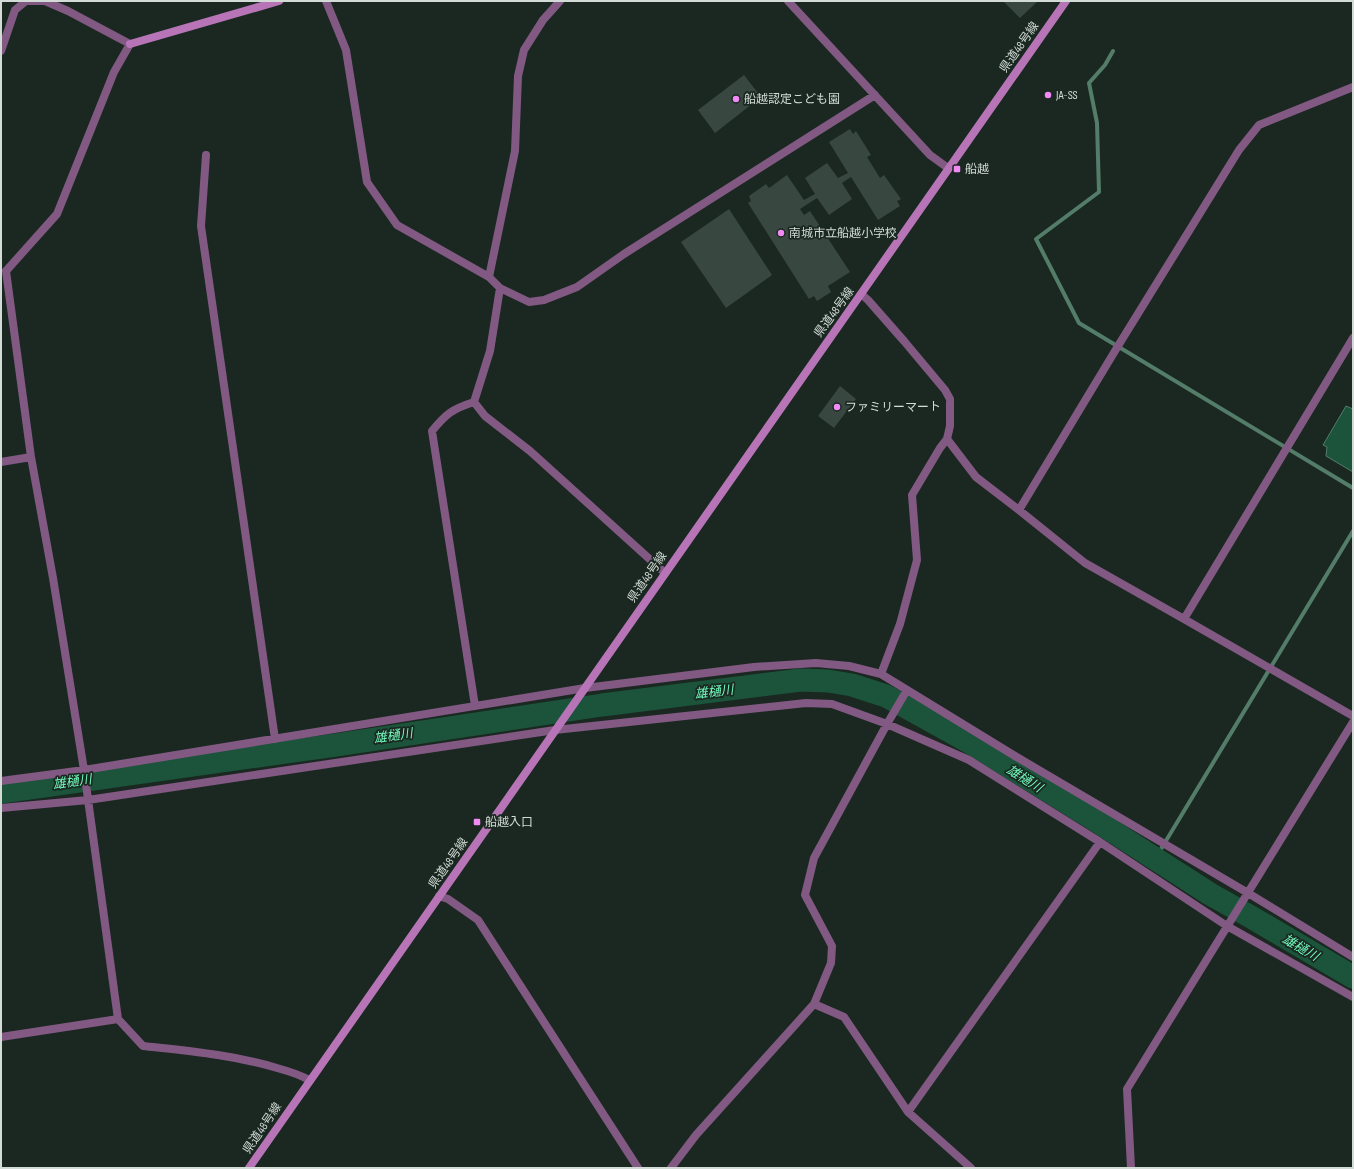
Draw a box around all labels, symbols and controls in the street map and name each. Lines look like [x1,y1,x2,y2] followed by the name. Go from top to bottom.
[997,19,1042,75] street label: 県道48号線
[1055,88,1078,103] place label: JA-SS
[1043,90,1053,100] marker: JA-SS
[744,92,840,107] place label: 船越認定こども園
[731,94,741,104] marker: 船越認定こども園
[965,162,989,177] place label: 船越
[952,164,962,174] marker: 船越
[789,226,897,241] place label: 南城市立船越小学校
[776,228,786,238] marker: 南城市立船越小学校
[811,284,858,340] street label: 県道48号線
[845,400,941,415] place label: ファミリーマート
[832,402,842,412] marker: ファミリーマート
[625,549,670,605] street label: 県道48号線
[694,681,736,702] water label: 雄樋川
[373,725,416,747] water label: 雄樋川
[1004,762,1047,797] water label: 雄樋川
[52,771,95,793] water label: 雄樋川
[485,815,533,830] place label: 船越入口
[472,817,482,827] marker: 船越入口
[426,835,471,891] street label: 県道48号線
[1280,931,1323,966] water label: 雄樋川
[240,1100,285,1157] street label: 県道48号線

